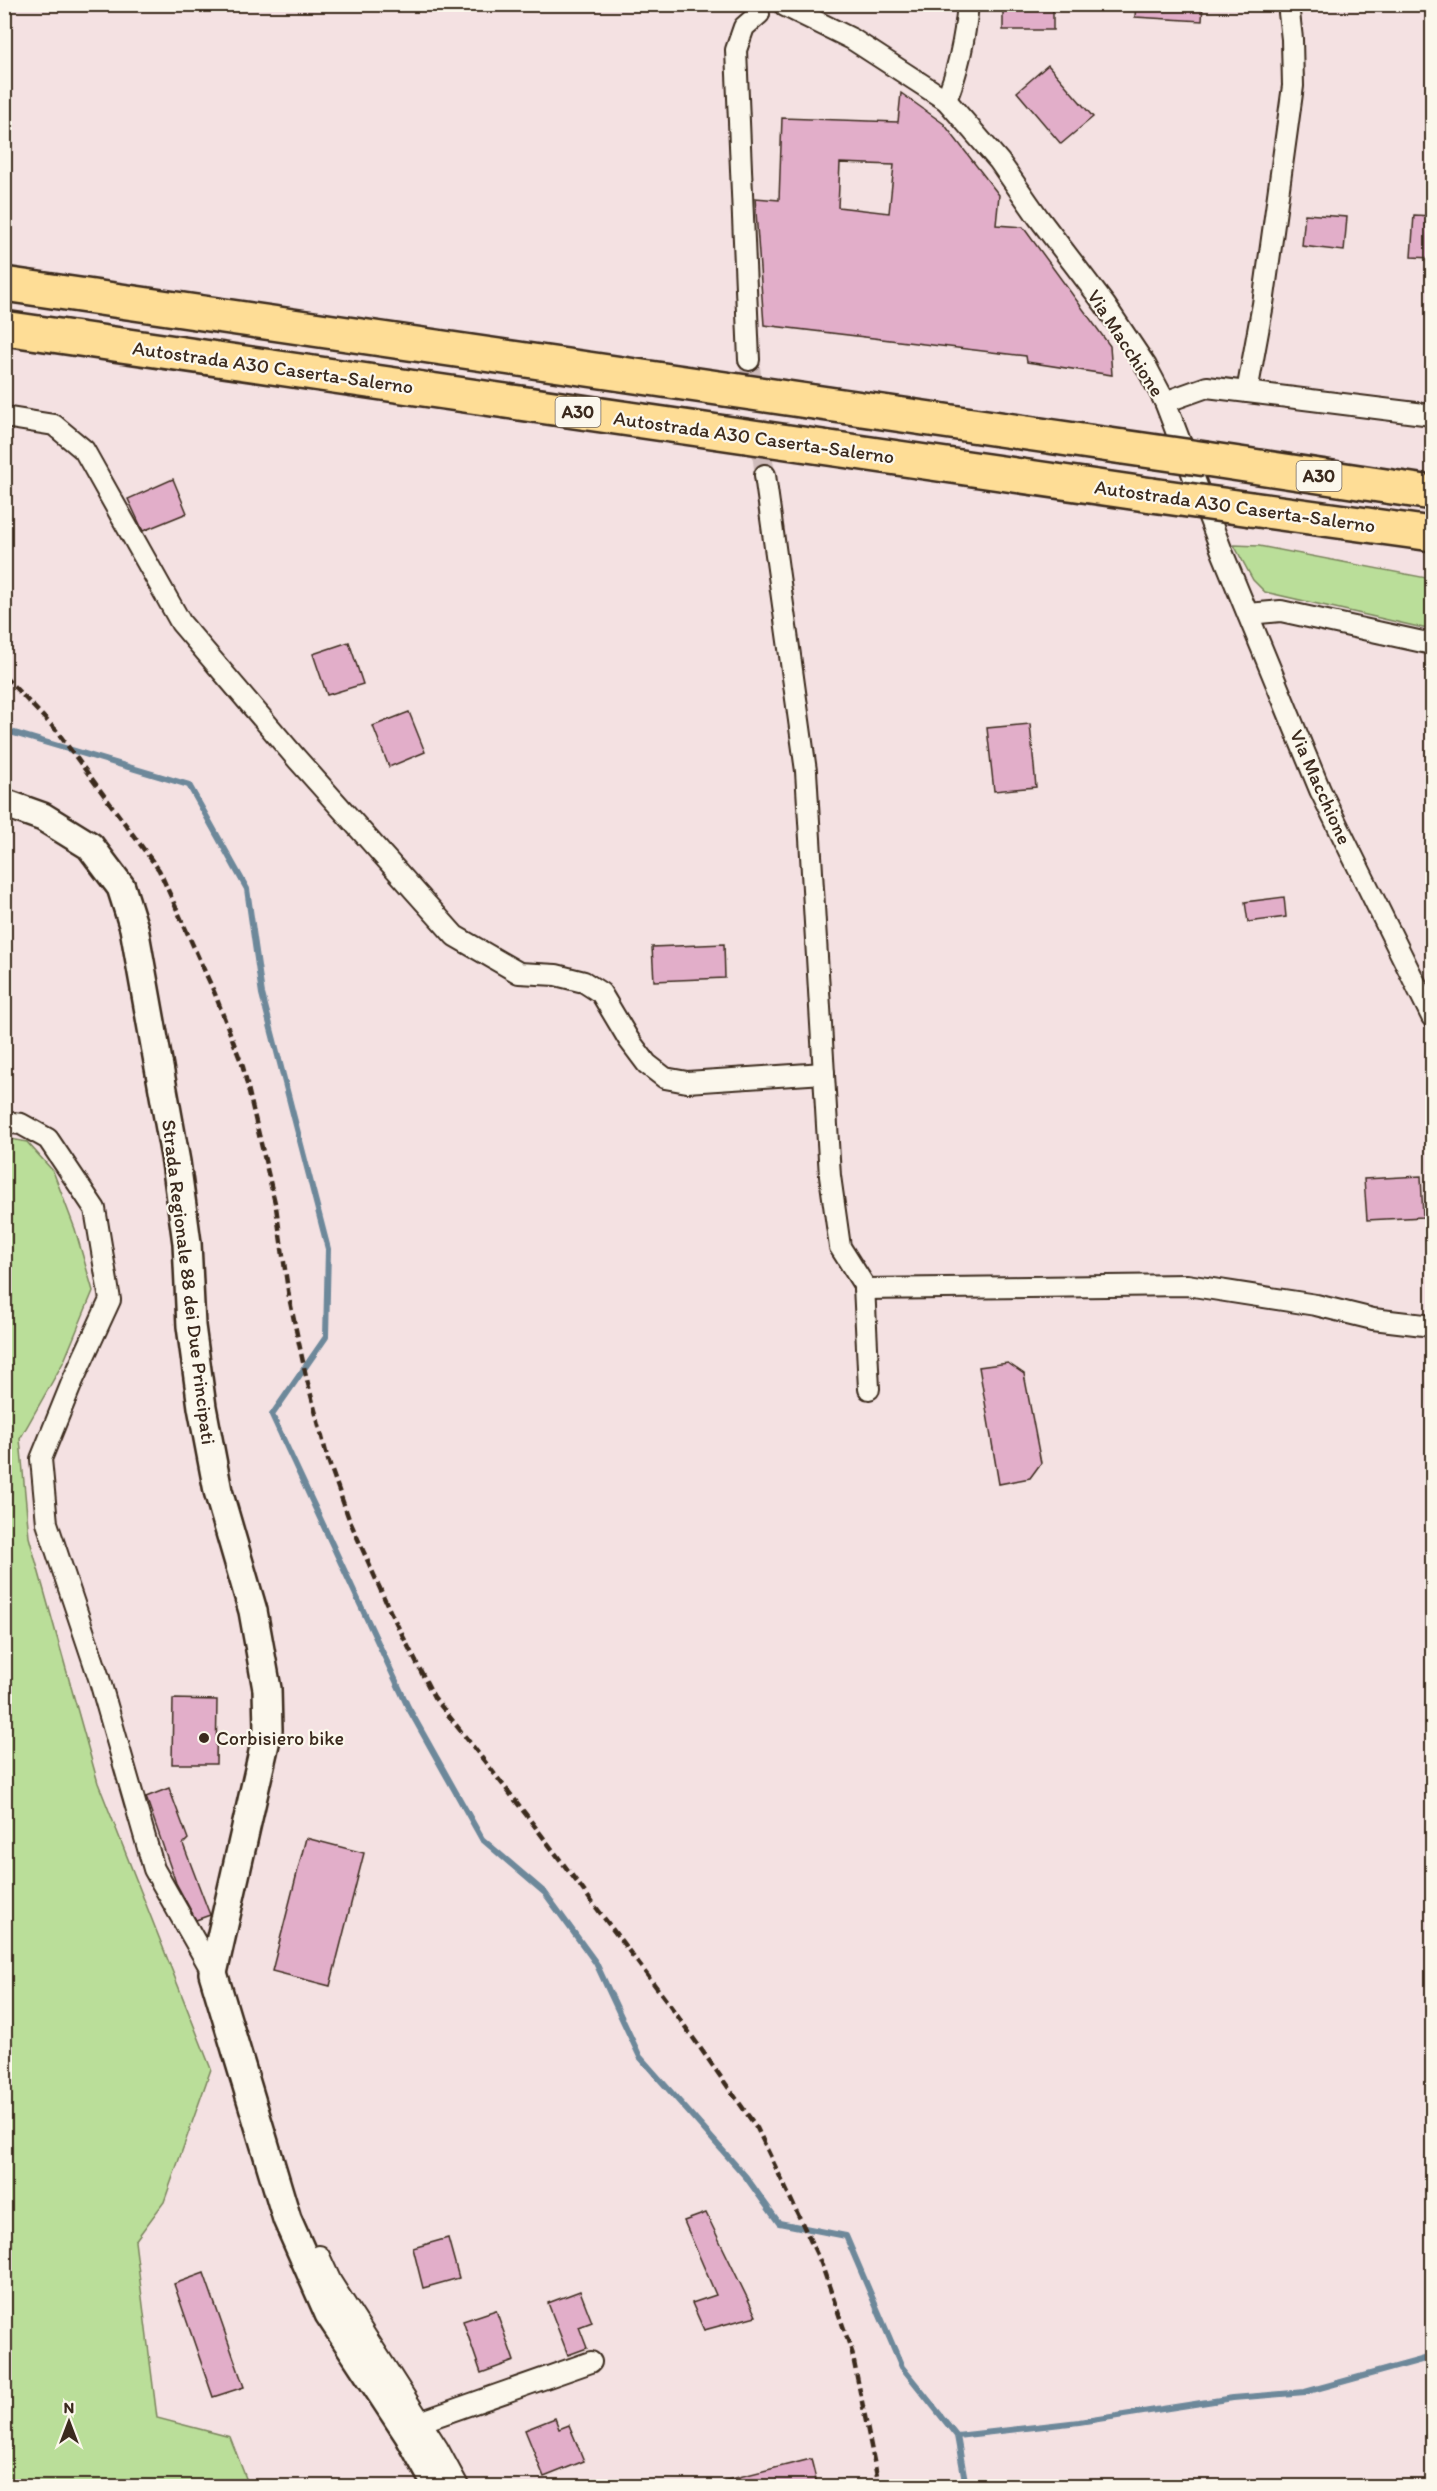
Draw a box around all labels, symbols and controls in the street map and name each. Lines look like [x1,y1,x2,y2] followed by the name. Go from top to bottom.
[1082,285,1170,401] street label: Via Macchione
[131,335,415,399] street label: Autostrada A30 Caserta-Salerno
[556,397,600,427] road number: A30
[612,405,896,469] street label: Autostrada A30 Caserta-Salerno
[1296,461,1342,491] road number: A30
[1093,474,1377,538] street label: Autostrada A30 Caserta-Salerno
[1285,726,1357,848] street label: Via Macchione
[157,1118,221,1446] street label: Strada Regionale 88 dei Due Principati
[216,1726,344,1750] place label: Corbisiero bike
[197,1731,211,1745] marker: Corbisiero bike
[39,2392,99,2452] north arrow
[64,2398,74,2417] text: N

